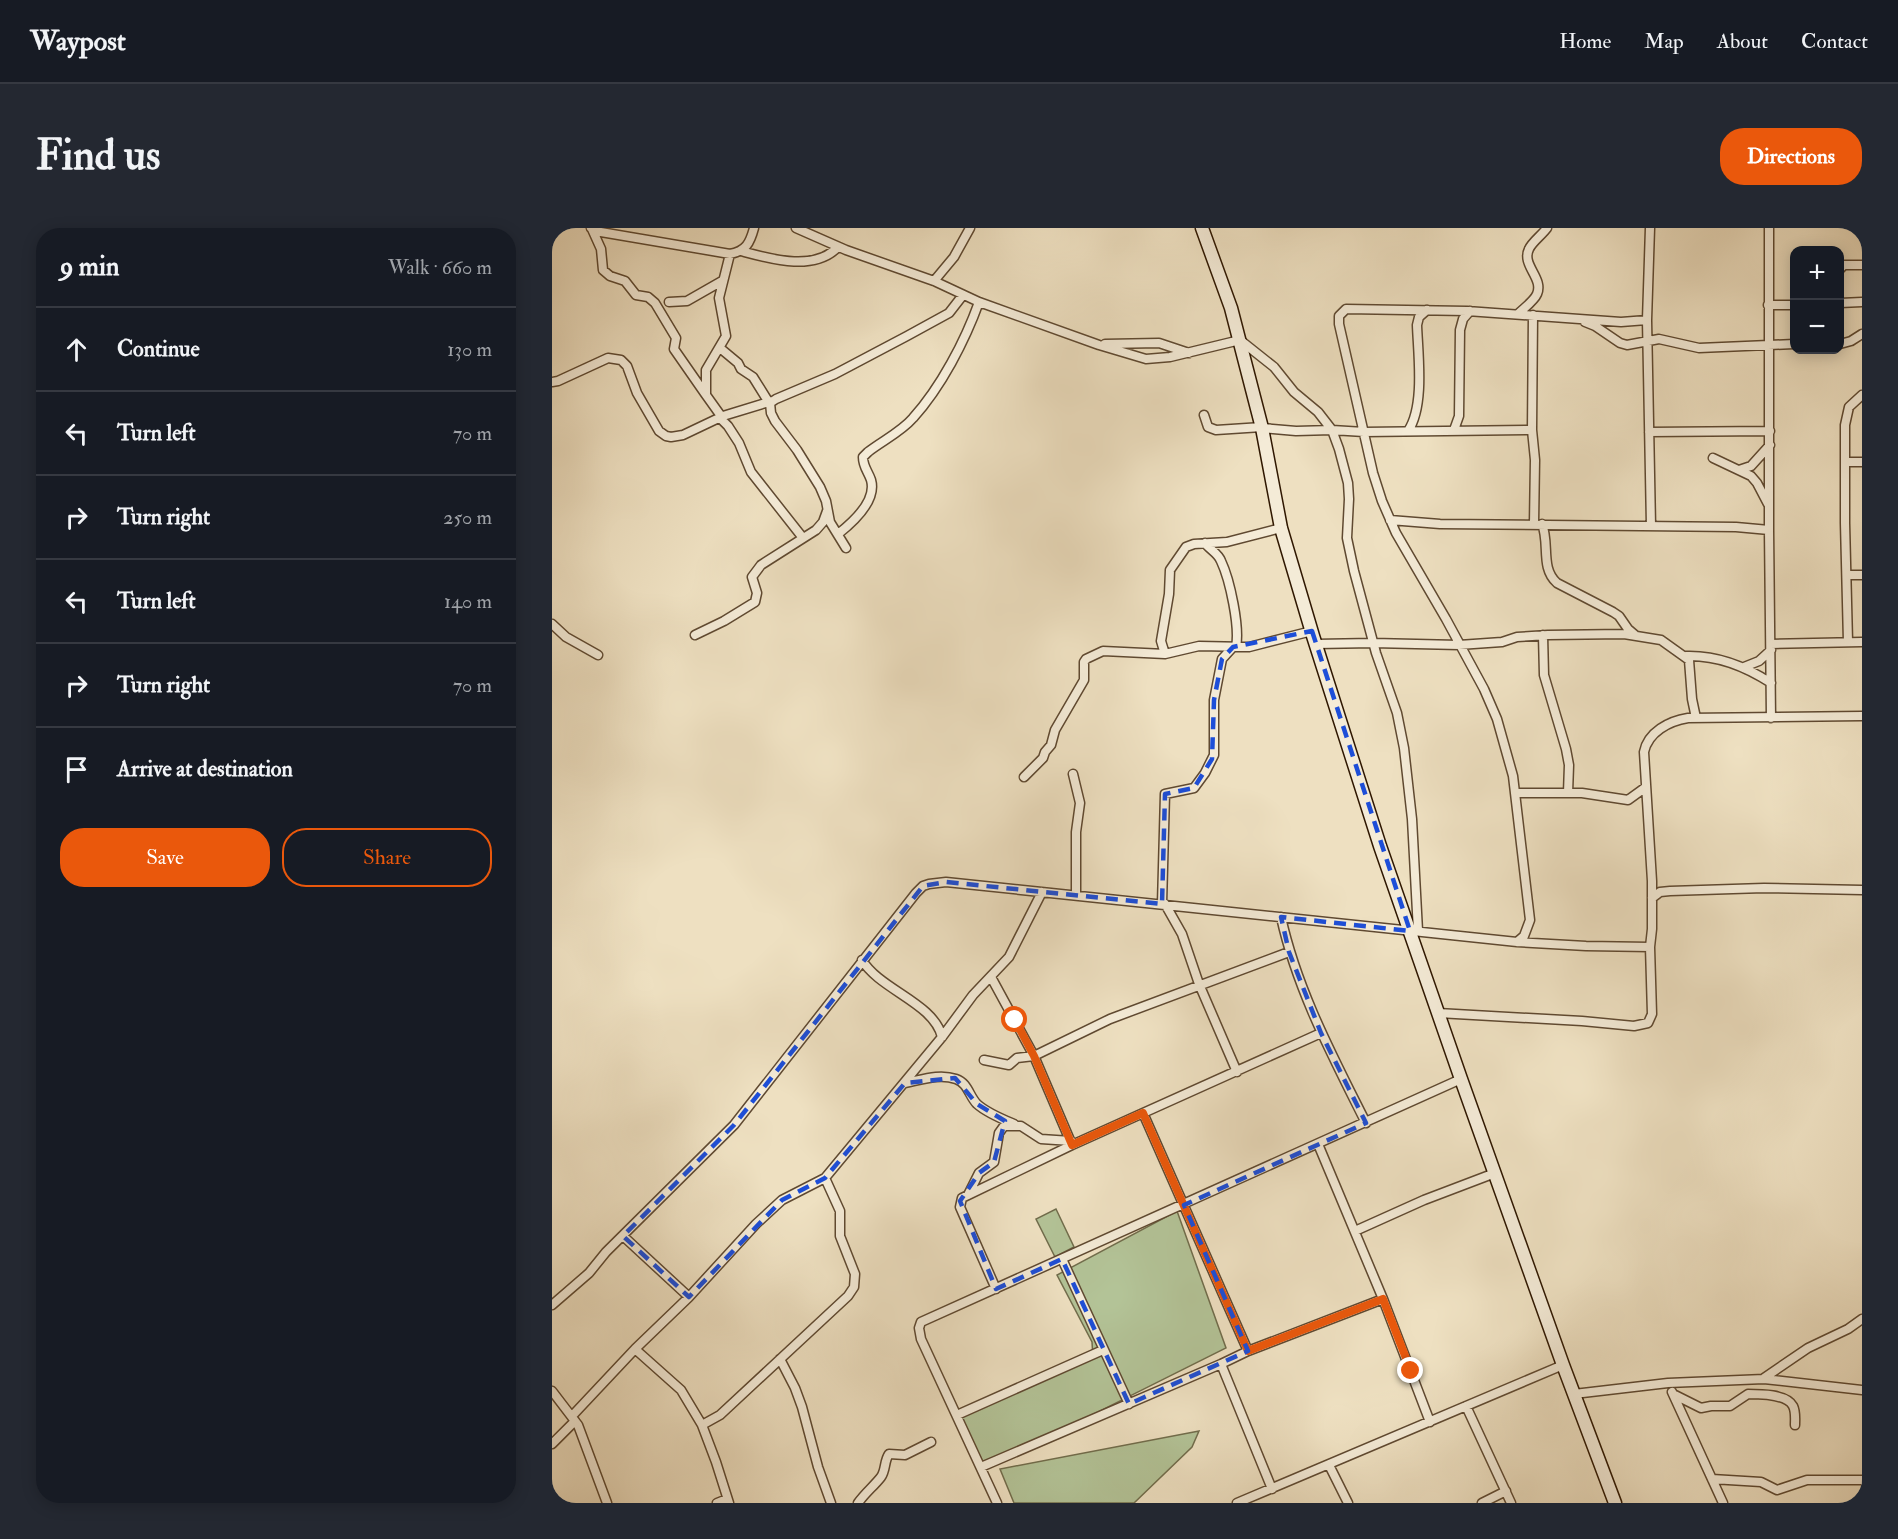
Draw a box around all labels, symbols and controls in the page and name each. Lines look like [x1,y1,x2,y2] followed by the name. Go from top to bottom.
[30,24,126,59] text: Waypost
[1559,28,1611,55] text: Home
[1644,28,1684,55] text: Map
[1717,28,1768,55] text: About
[1801,28,1868,55] text: Contact
[1720,128,1862,185] button: Directions
[36,130,160,182] text: Find us
[1790,246,1844,354] map controls
[1790,246,1844,300] button: +
[60,251,119,283] text: 9 min
[388,255,492,280] text: Walk · 660 m
[1790,300,1844,354] button: −
[60,333,93,366] icon: ahead
[117,335,200,363] text: Continue
[447,337,492,362] text: 130 m
[60,417,93,450] icon: left
[117,419,196,447] text: Turn left
[453,421,492,446] text: 70 m
[60,501,93,534] icon: right
[117,503,210,531] text: Turn right
[443,505,492,530] text: 250 m
[60,585,93,618] icon: left
[117,587,196,615] text: Turn left
[444,589,492,614] text: 140 m
[60,669,93,702] icon: right
[117,671,210,699] text: Turn right
[453,673,492,698] text: 70 m
[60,753,93,786] icon: arrive
[117,755,293,783] text: Arrive at destination
[60,828,270,887] button: Save
[282,828,492,887] button: Share
[1001,1006,1027,1032] route start
[1397,1357,1423,1383] route end

